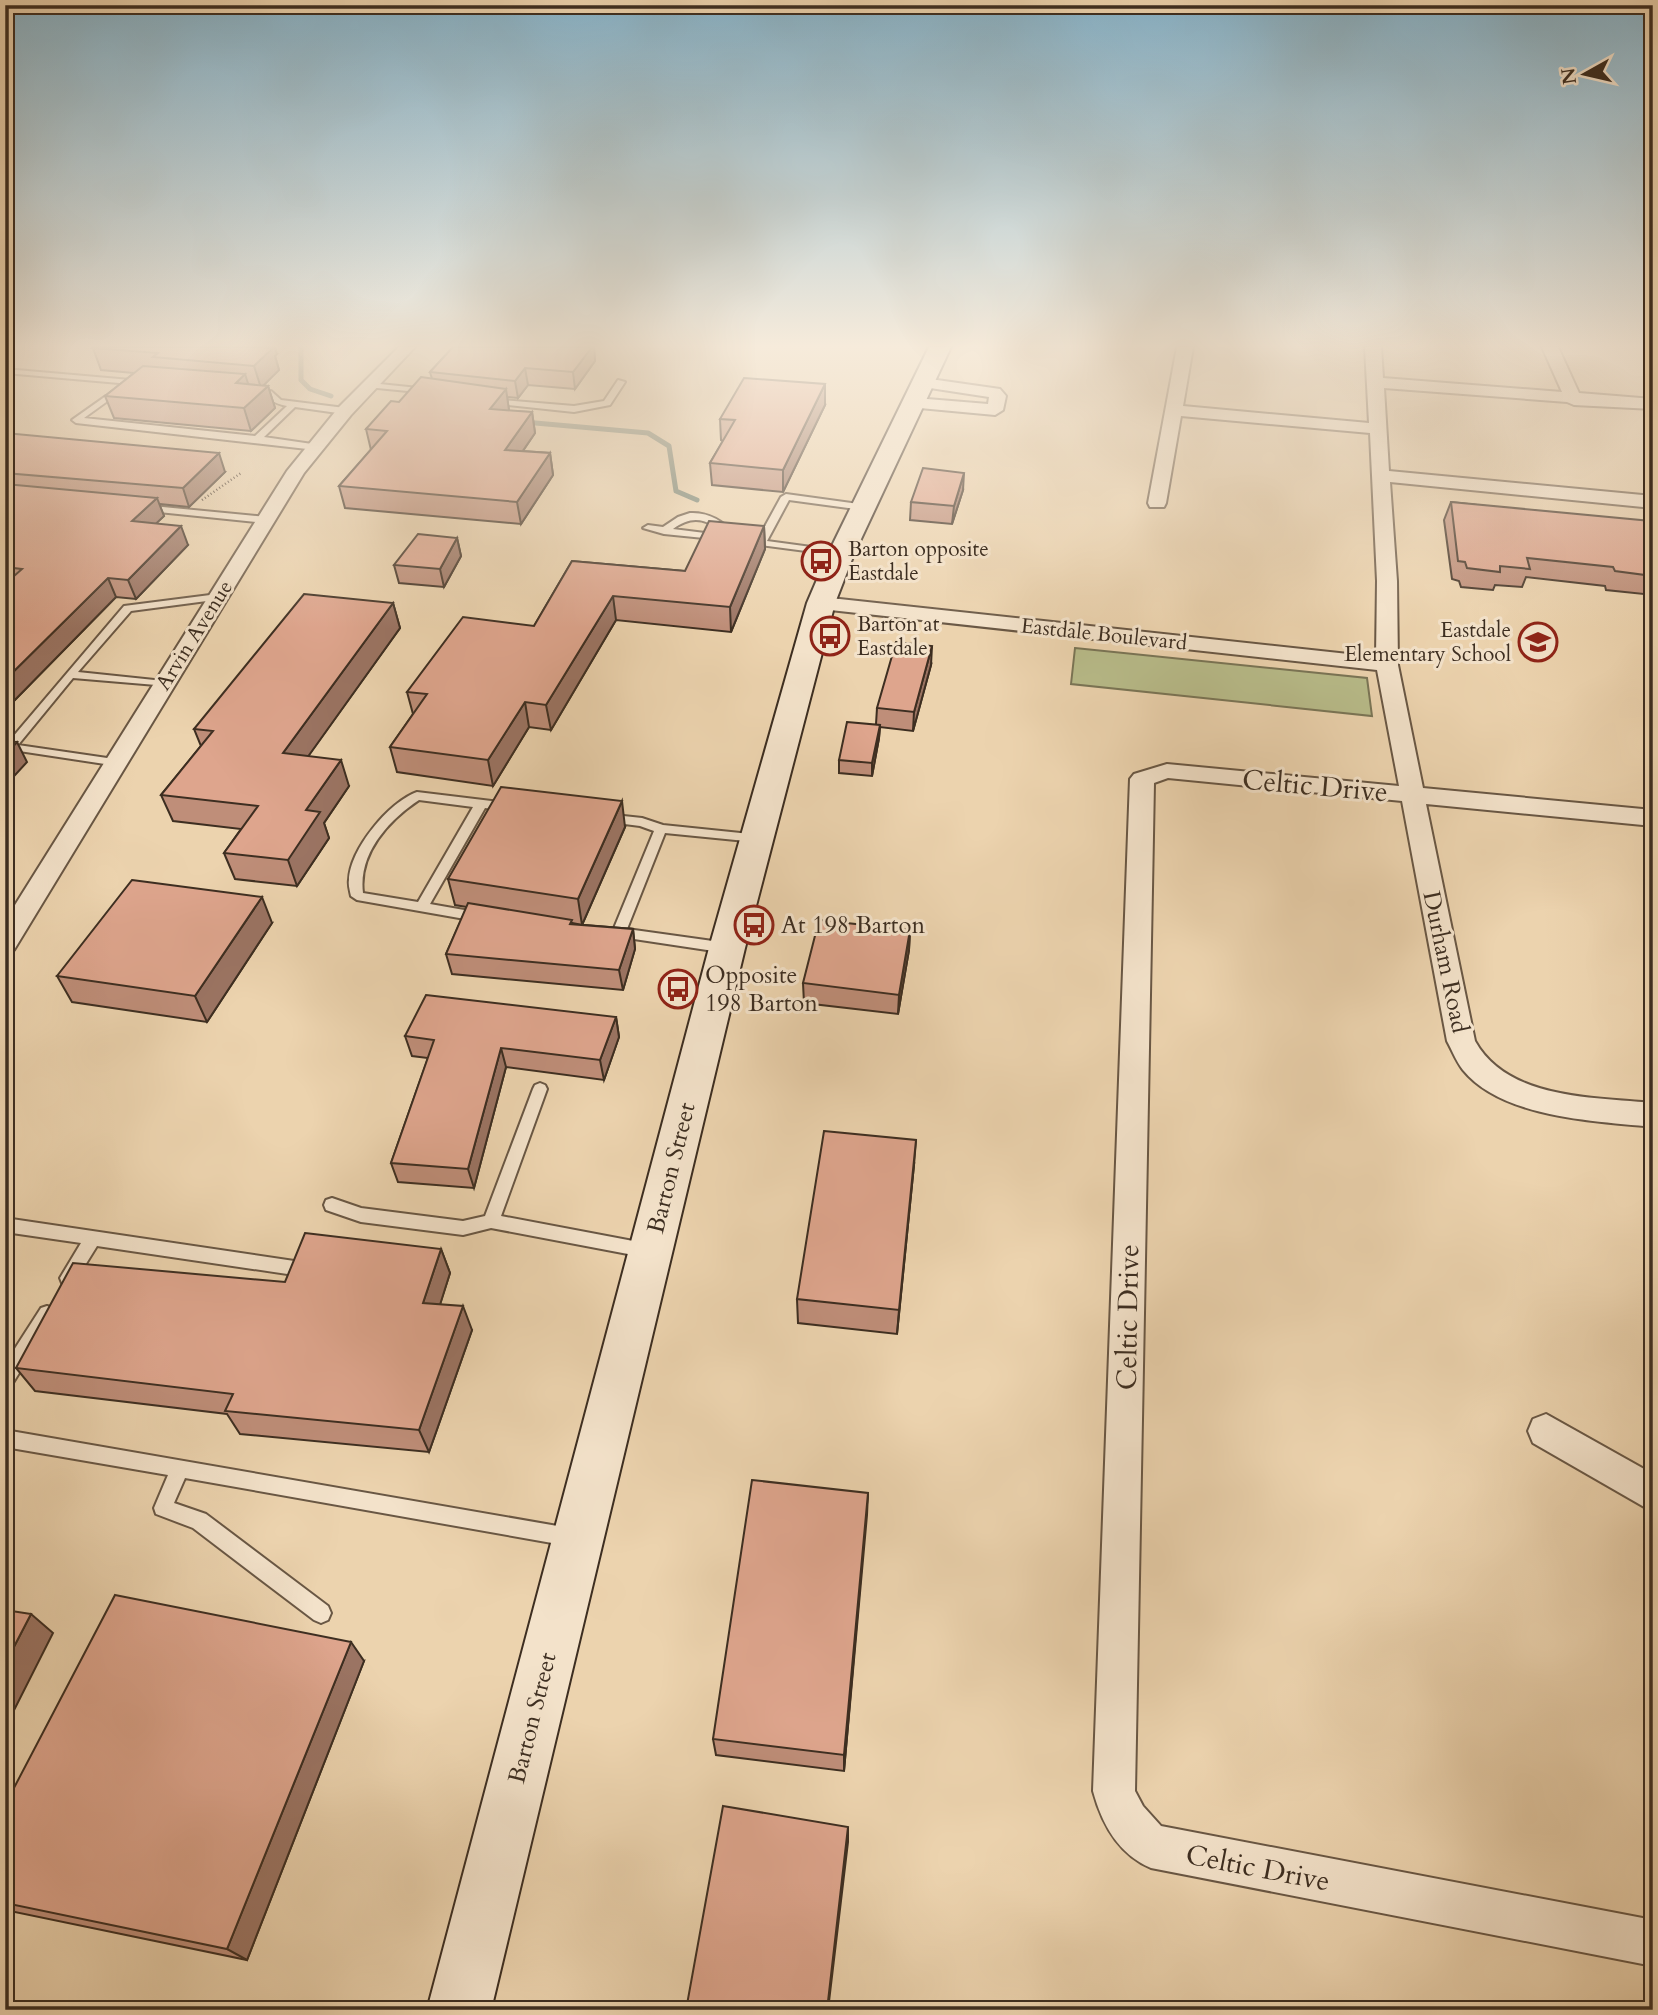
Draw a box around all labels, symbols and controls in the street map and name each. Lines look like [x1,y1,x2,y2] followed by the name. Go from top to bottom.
[1550,38,1620,108] north arrow
[1555,66,1583,86] text: N
[848,535,989,588] place label: Barton opposite Eastdale
[800,540,842,582] bus stop icon: Barton opposite Eastdale
[149,575,240,696] street label: Arvin Avenue
[857,610,940,663] place label: Barton at Eastdale
[1019,611,1189,658] street label: Eastdale Boulevard
[809,615,851,657] bus stop icon: Barton at Eastdale
[1344,616,1511,669] place label: Eastdale Elementary School
[1517,621,1559,663] school or university icon: Eastdale Elementary School
[1241,761,1389,811] street label: Celtic Drive
[1414,888,1477,1036] street label: Durham Road
[733,904,775,946] bus stop icon: At 198 Barton
[781,909,925,942] place label: At 198 Barton
[705,959,818,1020] place label: Opposite 198 Barton
[657,968,699,1010] bus stop icon: Opposite 198 Barton
[639,1099,704,1237] street label: Barton Street
[1108,1244,1148,1390] street label: Celtic Drive
[500,1649,565,1787] street label: Barton Street
[1183,1835,1333,1901] street label: Celtic Drive

